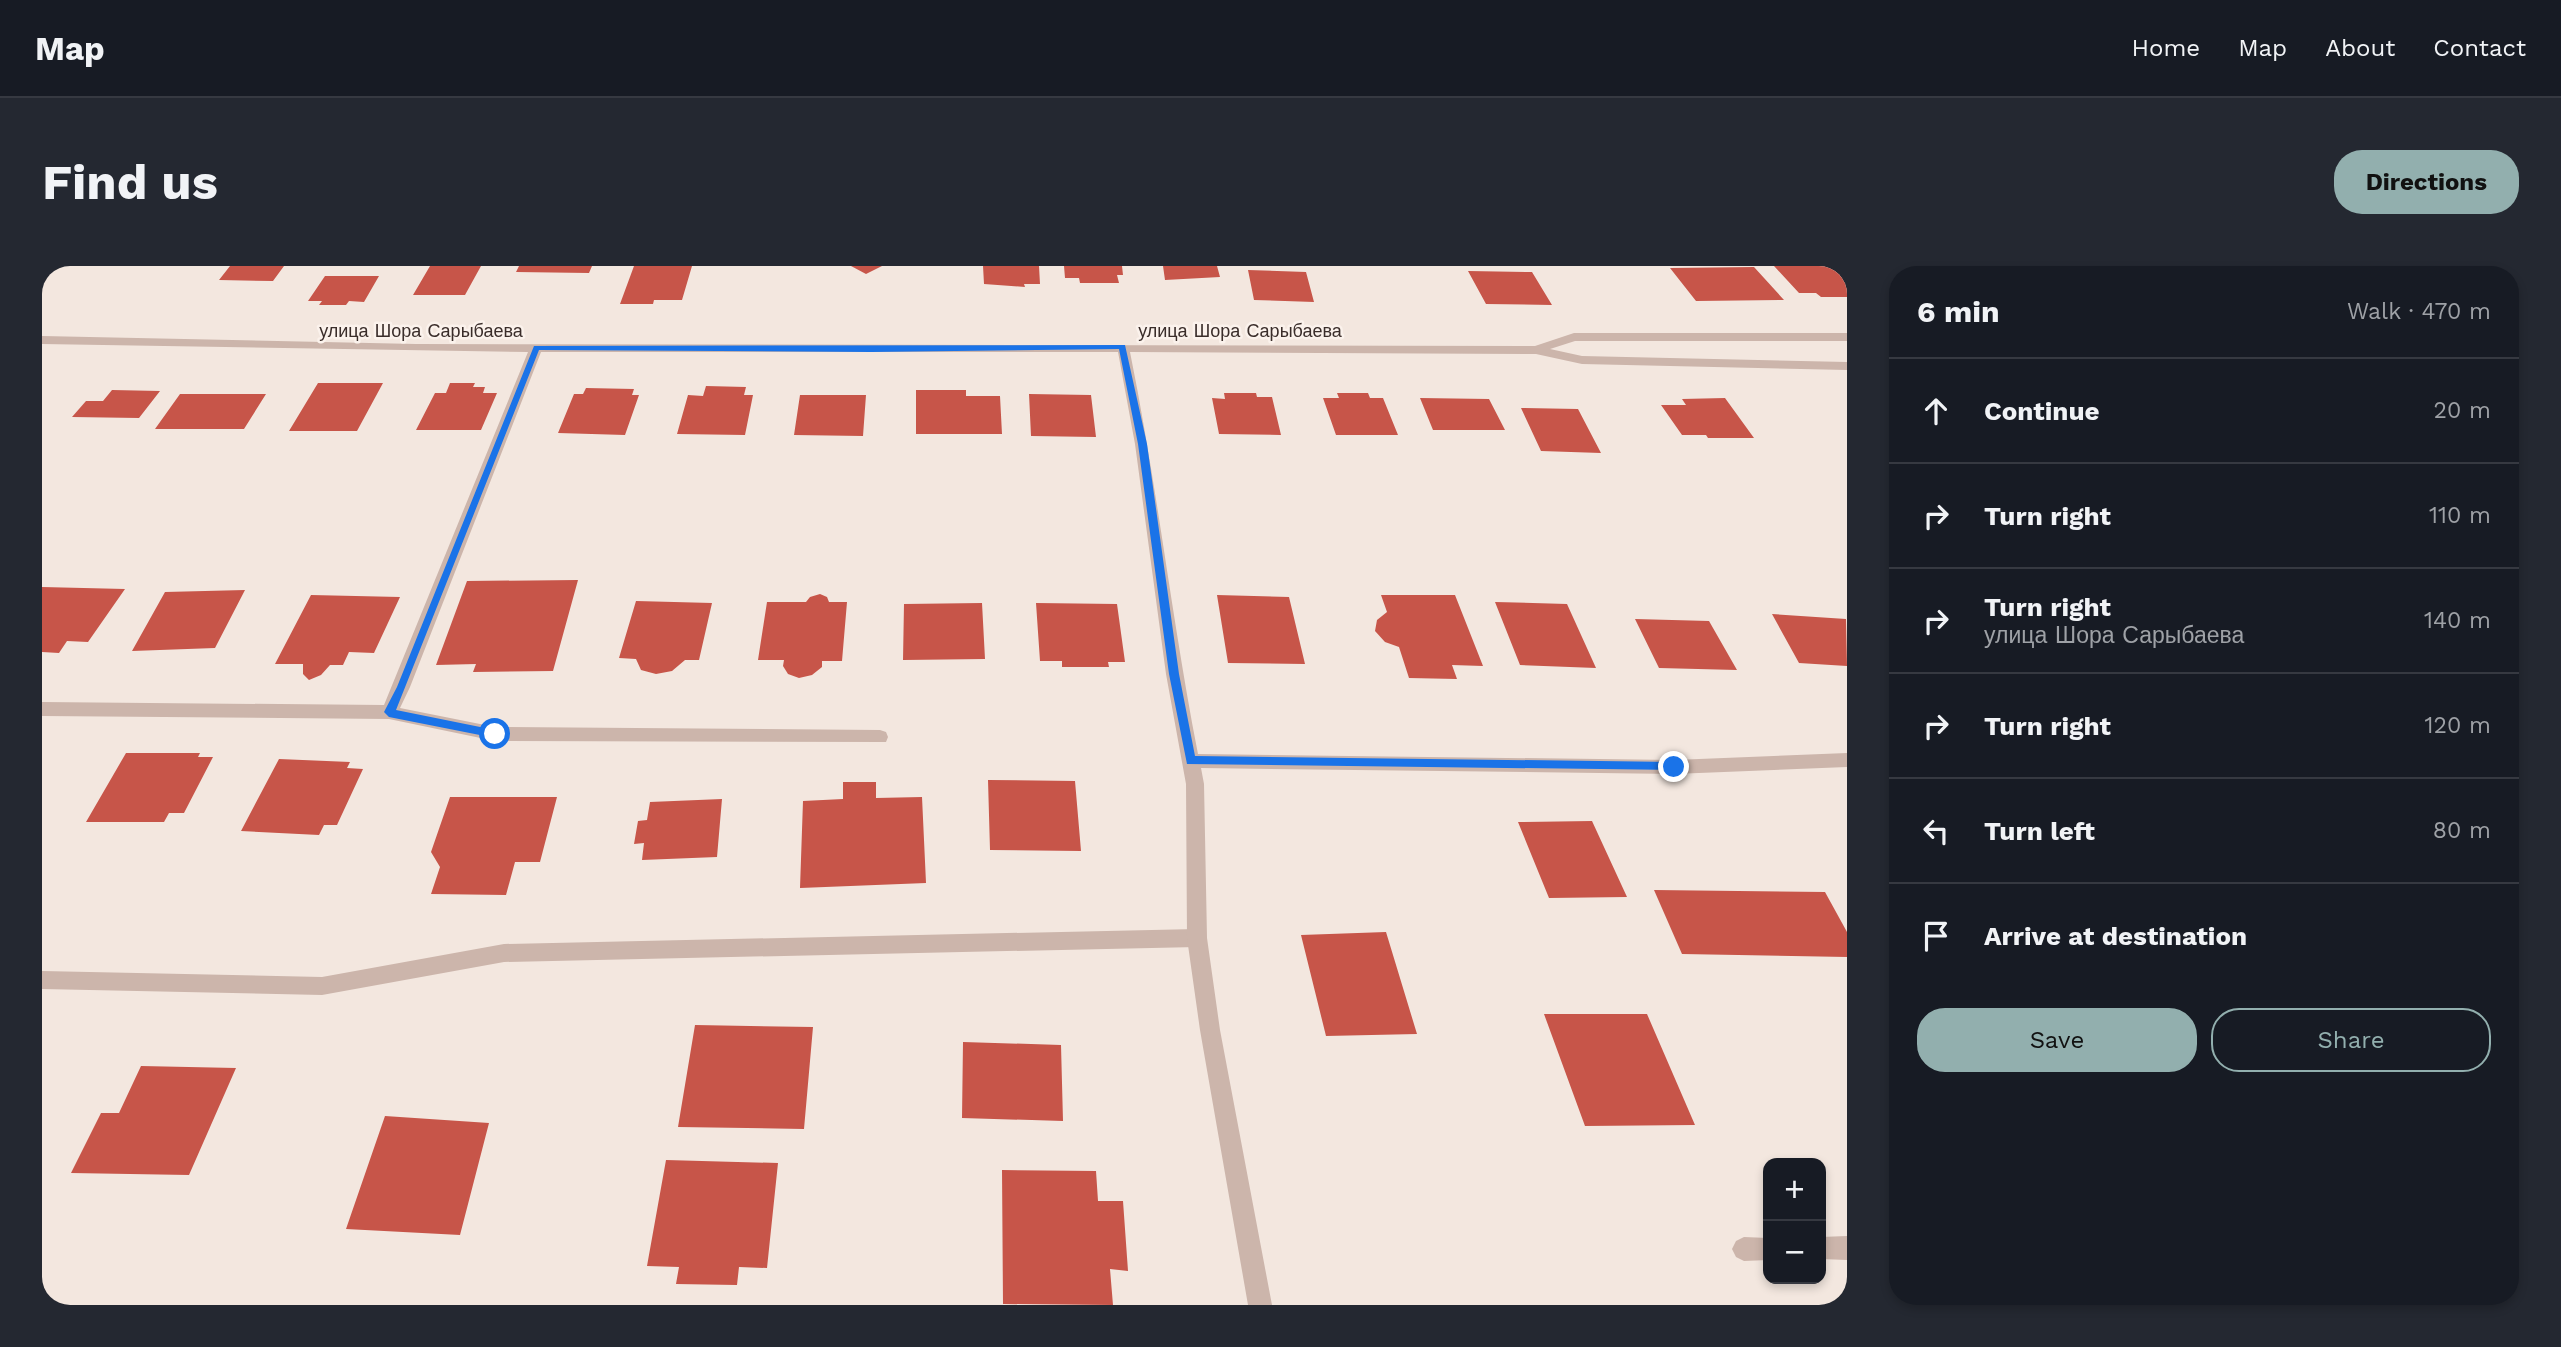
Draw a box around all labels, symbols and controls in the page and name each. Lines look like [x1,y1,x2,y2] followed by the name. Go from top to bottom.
[35,29,105,68] text: Map
[2132,34,2200,62] text: Home
[2238,34,2287,62] text: Map
[2325,34,2395,62] text: About
[2433,34,2526,62] text: Contact
[2334,150,2519,214] button: Directions
[42,153,218,211] text: Find us
[1917,294,2000,329] text: 6 min
[2347,298,2491,325] text: Walk · 470 m
[319,320,524,341] street label: улица Шора Сарыбаева
[1138,320,1343,341] street label: улица Шора Сарыбаева
[1917,392,1955,430] icon: ahead
[1984,396,2100,426] text: Continue
[2434,397,2491,424] text: 20 m
[1917,497,1955,535] icon: right
[1984,501,2111,531] text: Turn right
[2429,502,2491,529] text: 110 m
[1984,592,2111,622] text: Turn right
[1917,602,1955,640] icon: right
[2424,607,2491,634] text: 140 m
[1984,622,2244,649] text: улица Шора Сарыбаева
[1917,707,1955,745] icon: right
[1984,711,2111,741] text: Turn right
[2425,712,2491,739] text: 120 m
[479,718,510,749] route start
[1658,751,1689,782] route end
[1917,812,1955,850] icon: left
[1984,816,2095,846] text: Turn left
[2433,817,2491,844] text: 80 m
[1917,917,1955,955] icon: arrive
[1984,921,2247,951] text: Arrive at destination
[1917,1008,2197,1072] button: Save
[2211,1008,2491,1072] button: Share
[1763,1158,1826,1284] map controls
[1763,1158,1826,1221] button: +
[1763,1221,1826,1284] button: −

